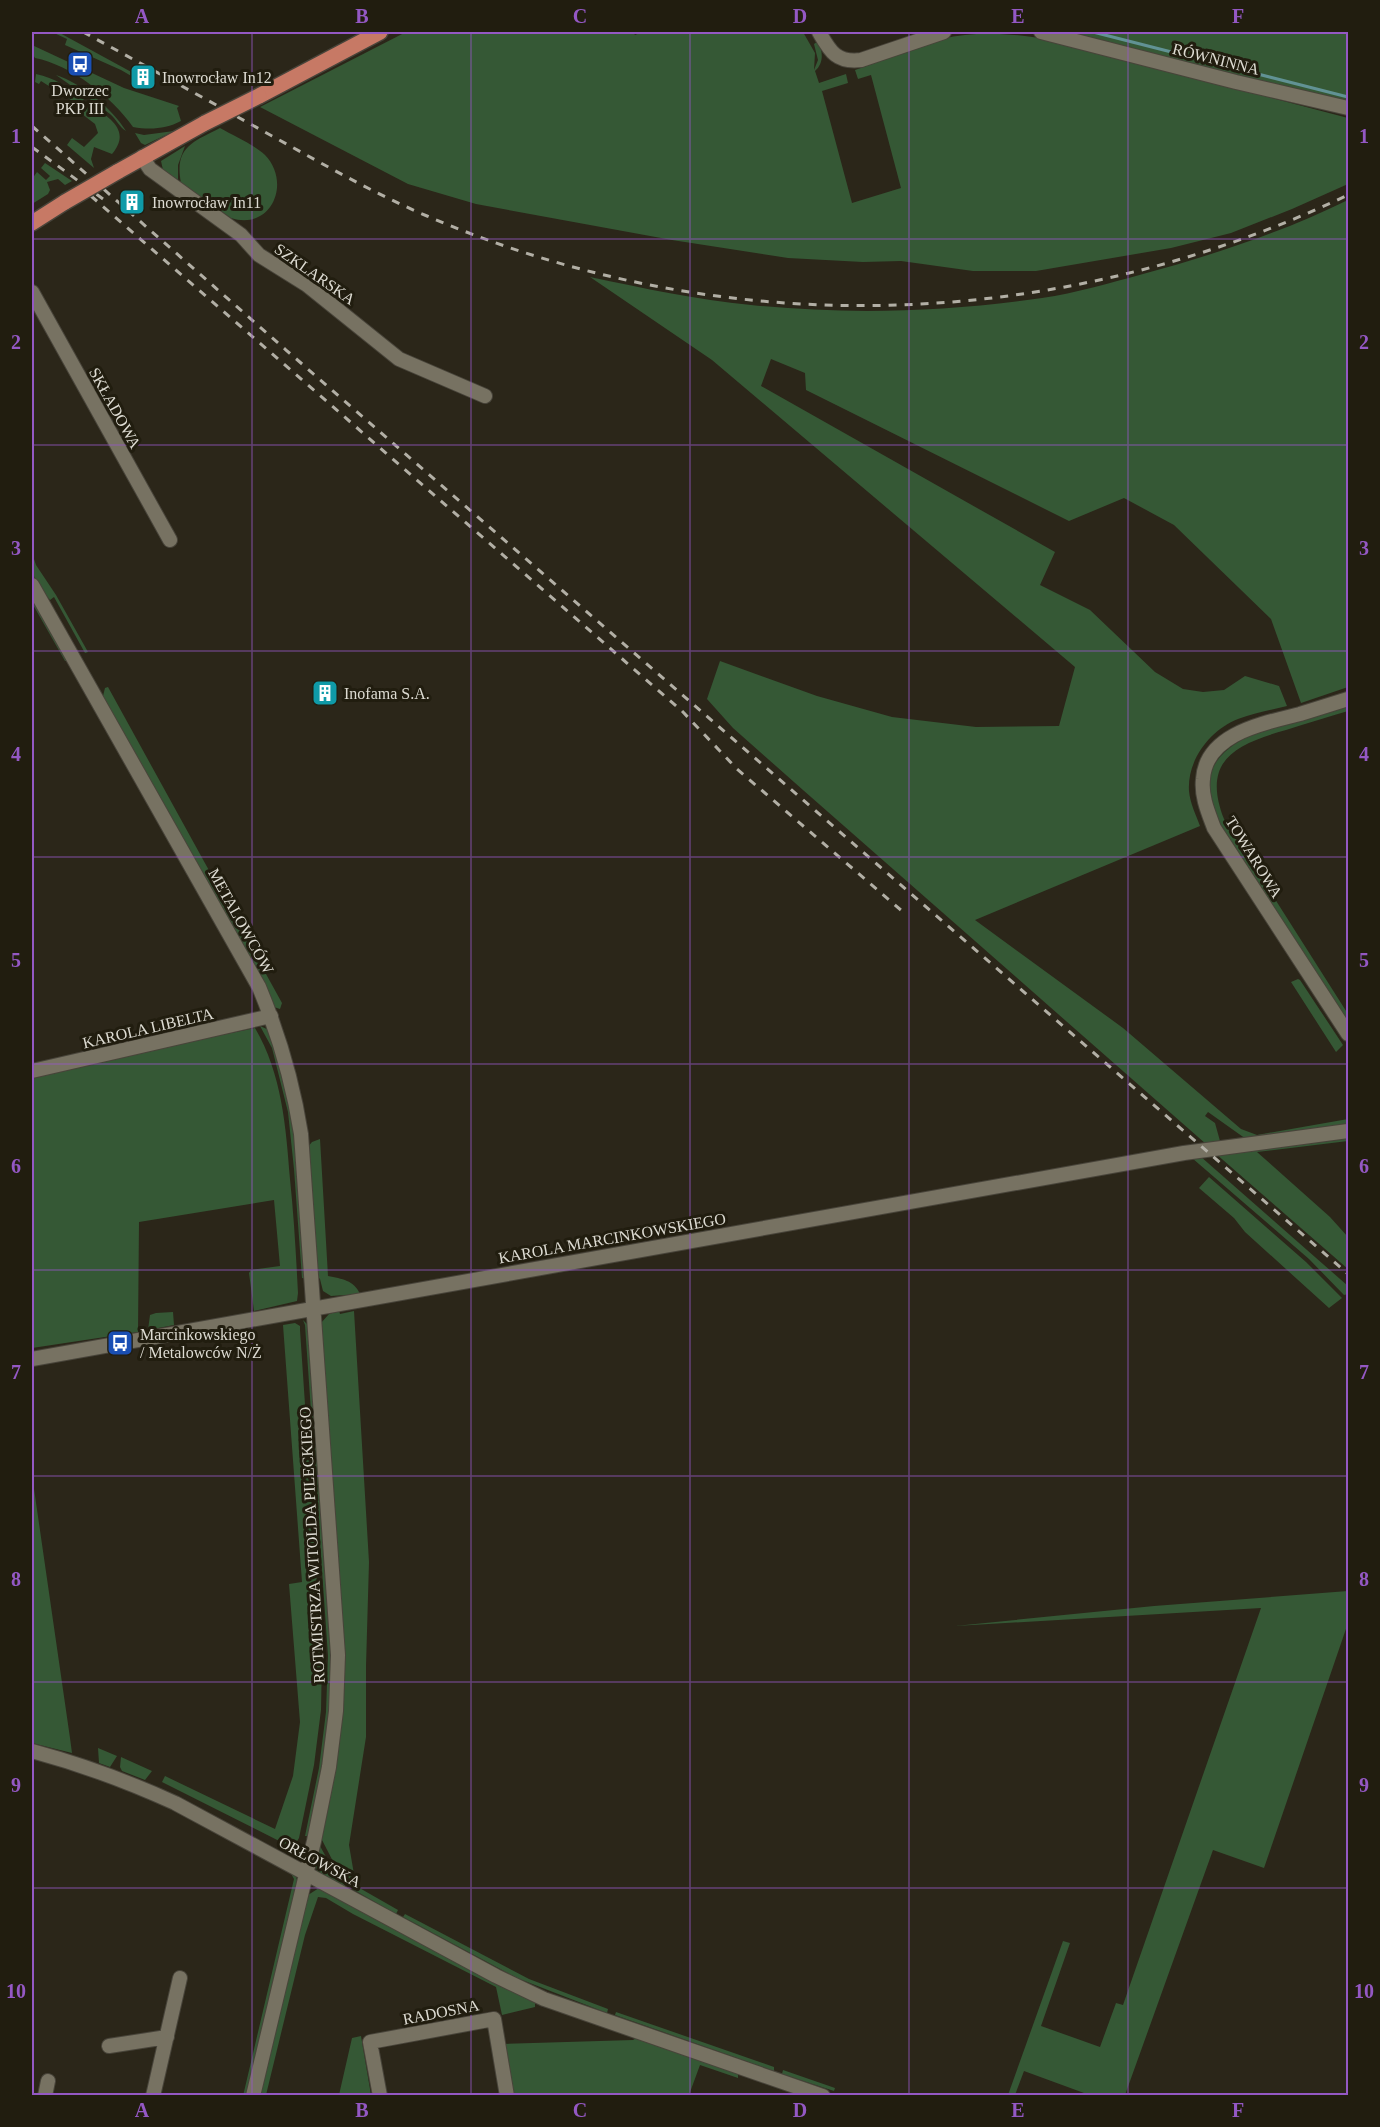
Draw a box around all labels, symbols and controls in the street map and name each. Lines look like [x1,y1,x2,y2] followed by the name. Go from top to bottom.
[135,5,150,27] text: A
[355,5,369,27] text: B
[573,5,587,27] text: C
[793,5,807,27] text: D
[1011,5,1025,27] text: E
[1232,5,1244,27] text: F
[1171,39,1262,78] street label: RÓWNINNA
[65,49,95,79] bus stop icon: Dworzec PKP III
[128,62,158,92] building icon: Inowrocław In12
[162,69,272,86] place label: Inowrocław In12
[51,82,109,117] place label: Dworzec PKP III
[11,125,21,147] text: 1
[1359,125,1369,147] text: 1
[117,187,147,217] building icon: Inowrocław In11
[152,194,261,211] place label: Inowrocław In11
[272,240,359,308] street label: SZKLARSKA
[11,331,21,353] text: 2
[1359,331,1369,353] text: 2
[86,365,144,452] street label: SKŁADOWA
[11,537,21,559] text: 3
[1359,537,1369,559] text: 3
[310,678,340,708] building icon: Inofama S.A.
[344,685,430,702] place label: Inofama S.A.
[11,743,21,765] text: 4
[1359,743,1369,765] text: 4
[1222,813,1286,901] street label: TOWAROWA
[205,865,278,977] street label: METALOWCÓW
[11,949,21,971] text: 5
[1359,949,1369,971] text: 5
[81,1005,215,1051] street label: KAROLA LIBELTA
[11,1155,21,1177] text: 6
[1359,1155,1369,1177] text: 6
[497,1210,727,1266] street label: KAROLA MARCINKOWSKIEGO
[140,1326,262,1361] place label: Marcinkowskiego / Metalowców N/Ż
[105,1328,135,1358] bus stop icon: Marcinkowskiego / Metalowców N/Ż
[11,1361,21,1383] text: 7
[1359,1361,1369,1383] text: 7
[296,1406,328,1684] street label: ROTMISTRZA WITOLDA PILECKIEGO
[11,1568,21,1590] text: 8
[1359,1568,1369,1590] text: 8
[11,1774,21,1796] text: 9
[1359,1774,1369,1796] text: 9
[276,1833,364,1891] street label: ORŁOWSKA
[6,1980,26,2002] text: 10
[1354,1980,1374,2002] text: 10
[401,1996,481,2028] street label: RADOSNA
[135,2099,150,2121] text: A
[355,2099,369,2121] text: B
[573,2099,587,2121] text: C
[793,2099,807,2121] text: D
[1011,2099,1025,2121] text: E
[1232,2099,1244,2121] text: F

